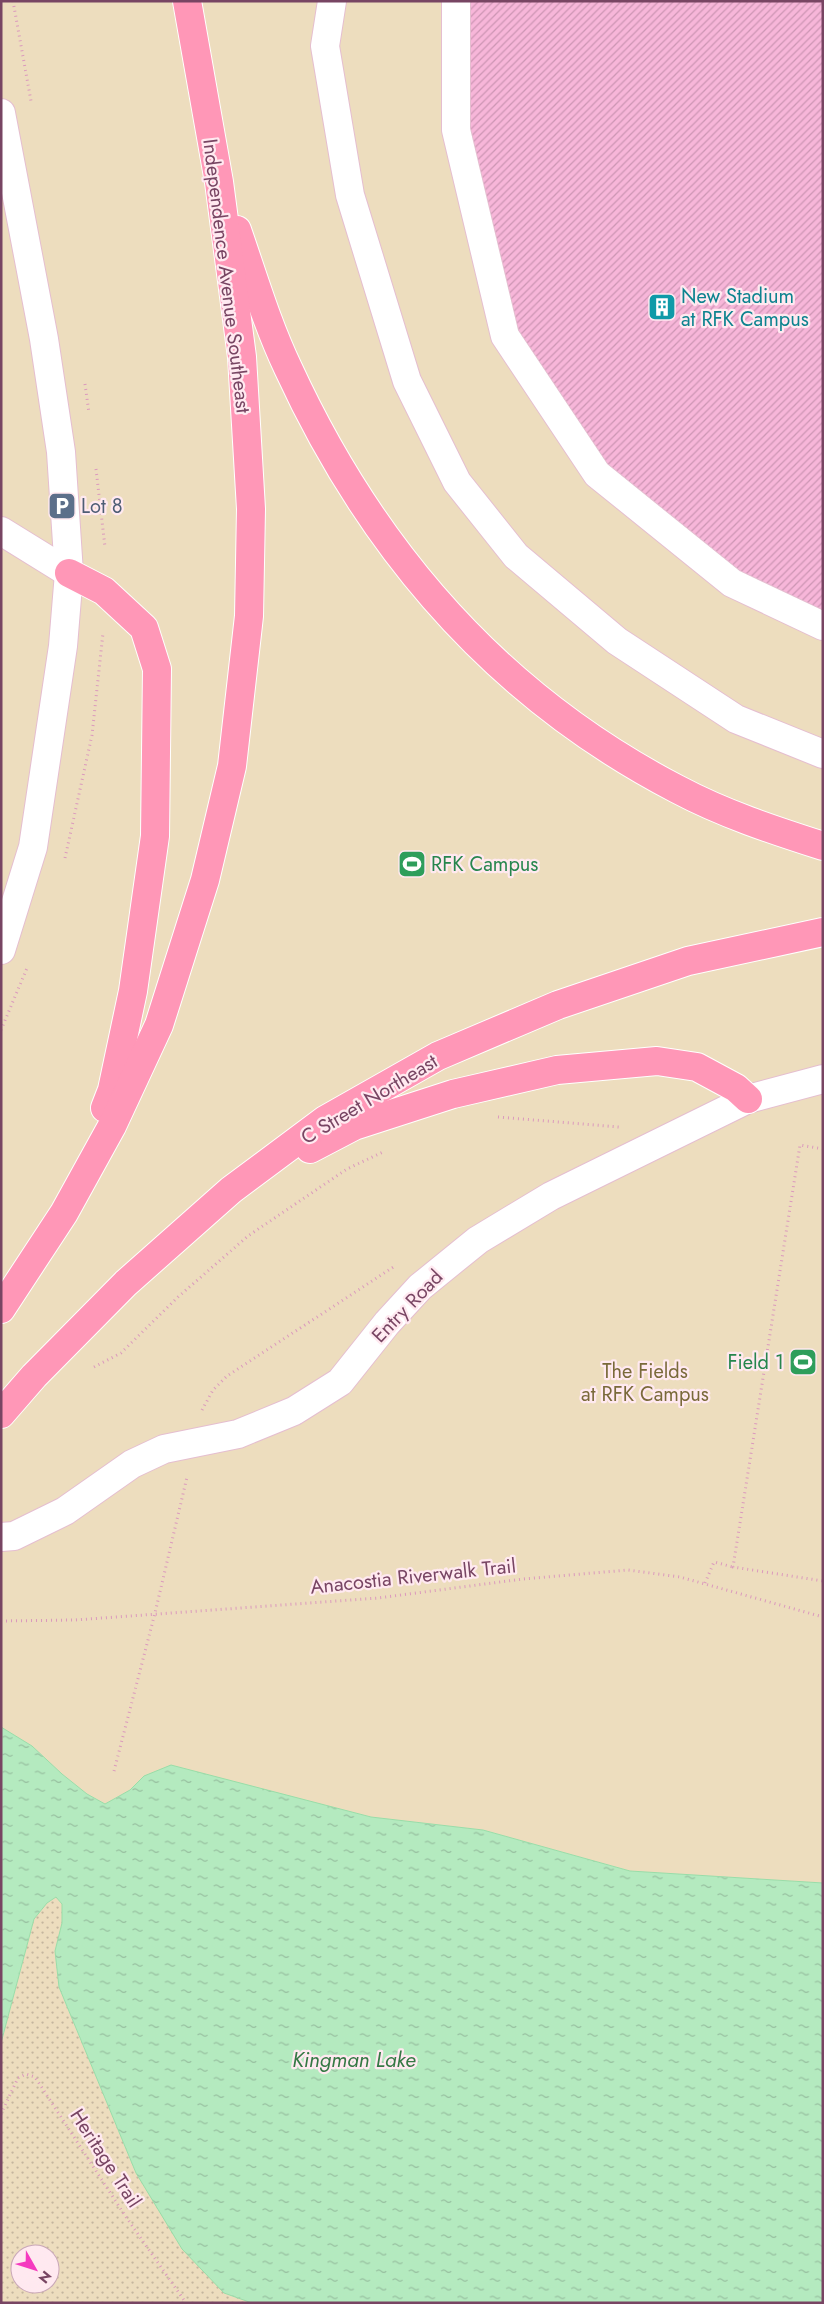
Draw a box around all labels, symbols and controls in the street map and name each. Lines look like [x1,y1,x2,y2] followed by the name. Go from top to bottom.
[195,137,258,415] street label: Independence Avenue Southeast
[681,282,809,334] place label: New Stadium at RFK Campus
[647,292,677,322] building icon: New Stadium at RFK Campus
[47,491,77,521] parking icon: Lot 8
[81,492,123,521] place label: Lot 8
[397,849,427,879] sports icon: RFK Campus
[431,850,538,879] place label: RFK Campus
[295,1047,443,1152] street label: C Street Northeast
[365,1263,450,1349] street label: Entry Road
[788,1347,818,1377] sports icon: Field 1
[728,1348,784,1377] place label: Field 1
[581,1357,709,1409] park label: The Fields at RFK Campus
[309,1551,517,1602] street label: Anacostia Riverwalk Trail
[292,2045,416,2075] water label: Kingman Lake
[63,2103,148,2213] street label: Heritage Trail
[10,2244,60,2294] north arrow
[34,2267,56,2288] text: N

